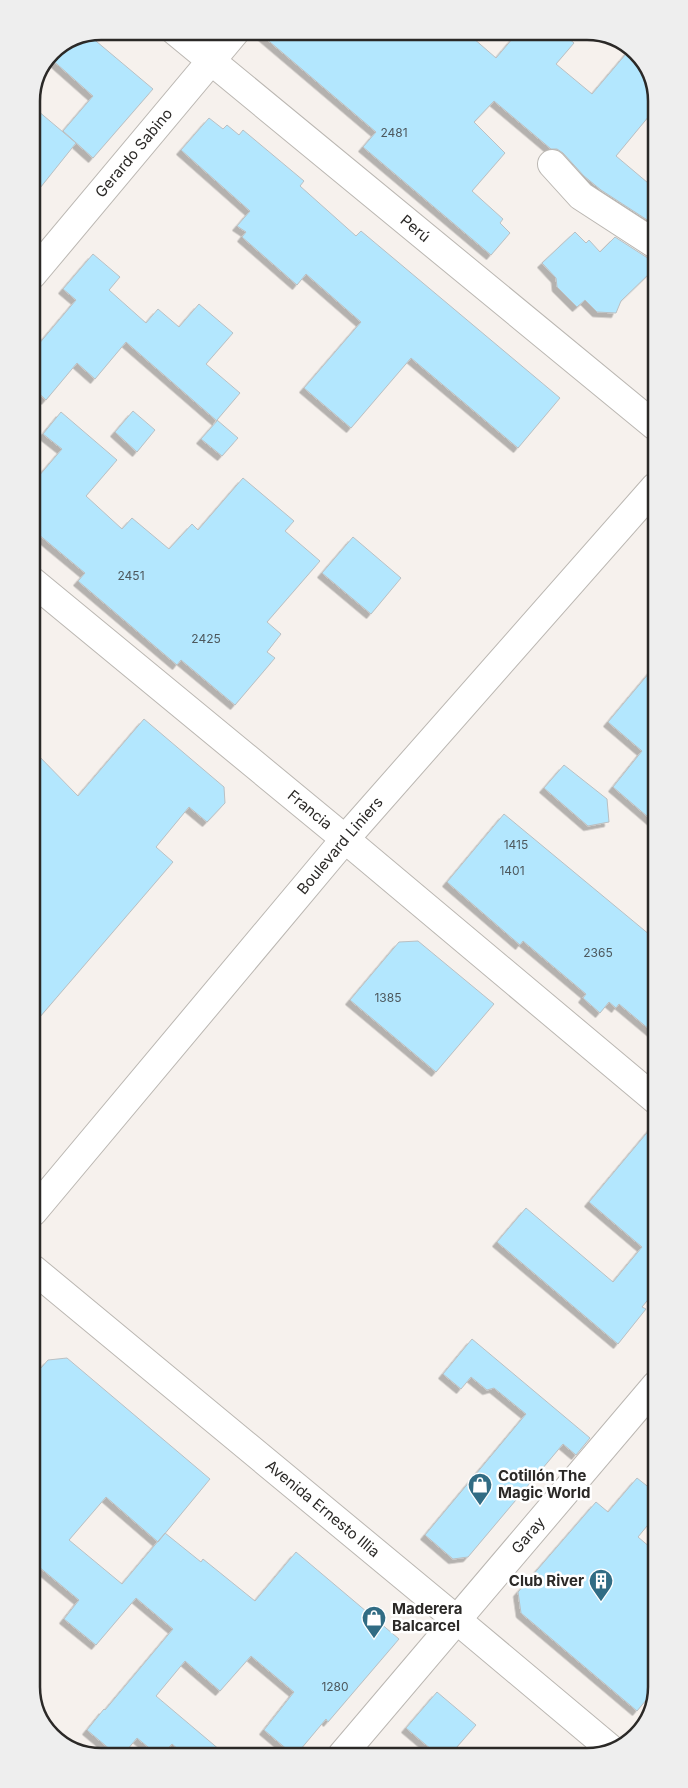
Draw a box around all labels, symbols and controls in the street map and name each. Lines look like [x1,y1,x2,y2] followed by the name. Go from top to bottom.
[91,104,176,201] street label: Gerardo Sabino
[380,125,408,140] house number: 2481
[397,210,434,246] street label: Perú
[117,568,145,583] house number: 2451
[191,631,221,646] house number: 2425
[284,786,336,833] street label: Francia
[293,793,387,898] street label: Boulevard Liniers
[504,837,528,852] house number: 1415
[499,863,525,878] house number: 1401
[583,945,613,960] house number: 2365
[374,990,402,1005] house number: 1385
[262,1456,384,1561] street label: Avenida Ernesto Illia
[498,1466,590,1502] place label: Cotillón The Magic World
[467,1472,493,1506] shop icon: Cotillón The Magic World
[507,1513,549,1557] street label: Garay
[588,1568,614,1602] building icon: Club River
[509,1571,584,1590] place label: Club River
[392,1599,462,1635] place label: Maderera Balcarcel
[361,1605,387,1639] shop icon: Maderera Balcarcel
[321,1679,349,1694] house number: 1280

